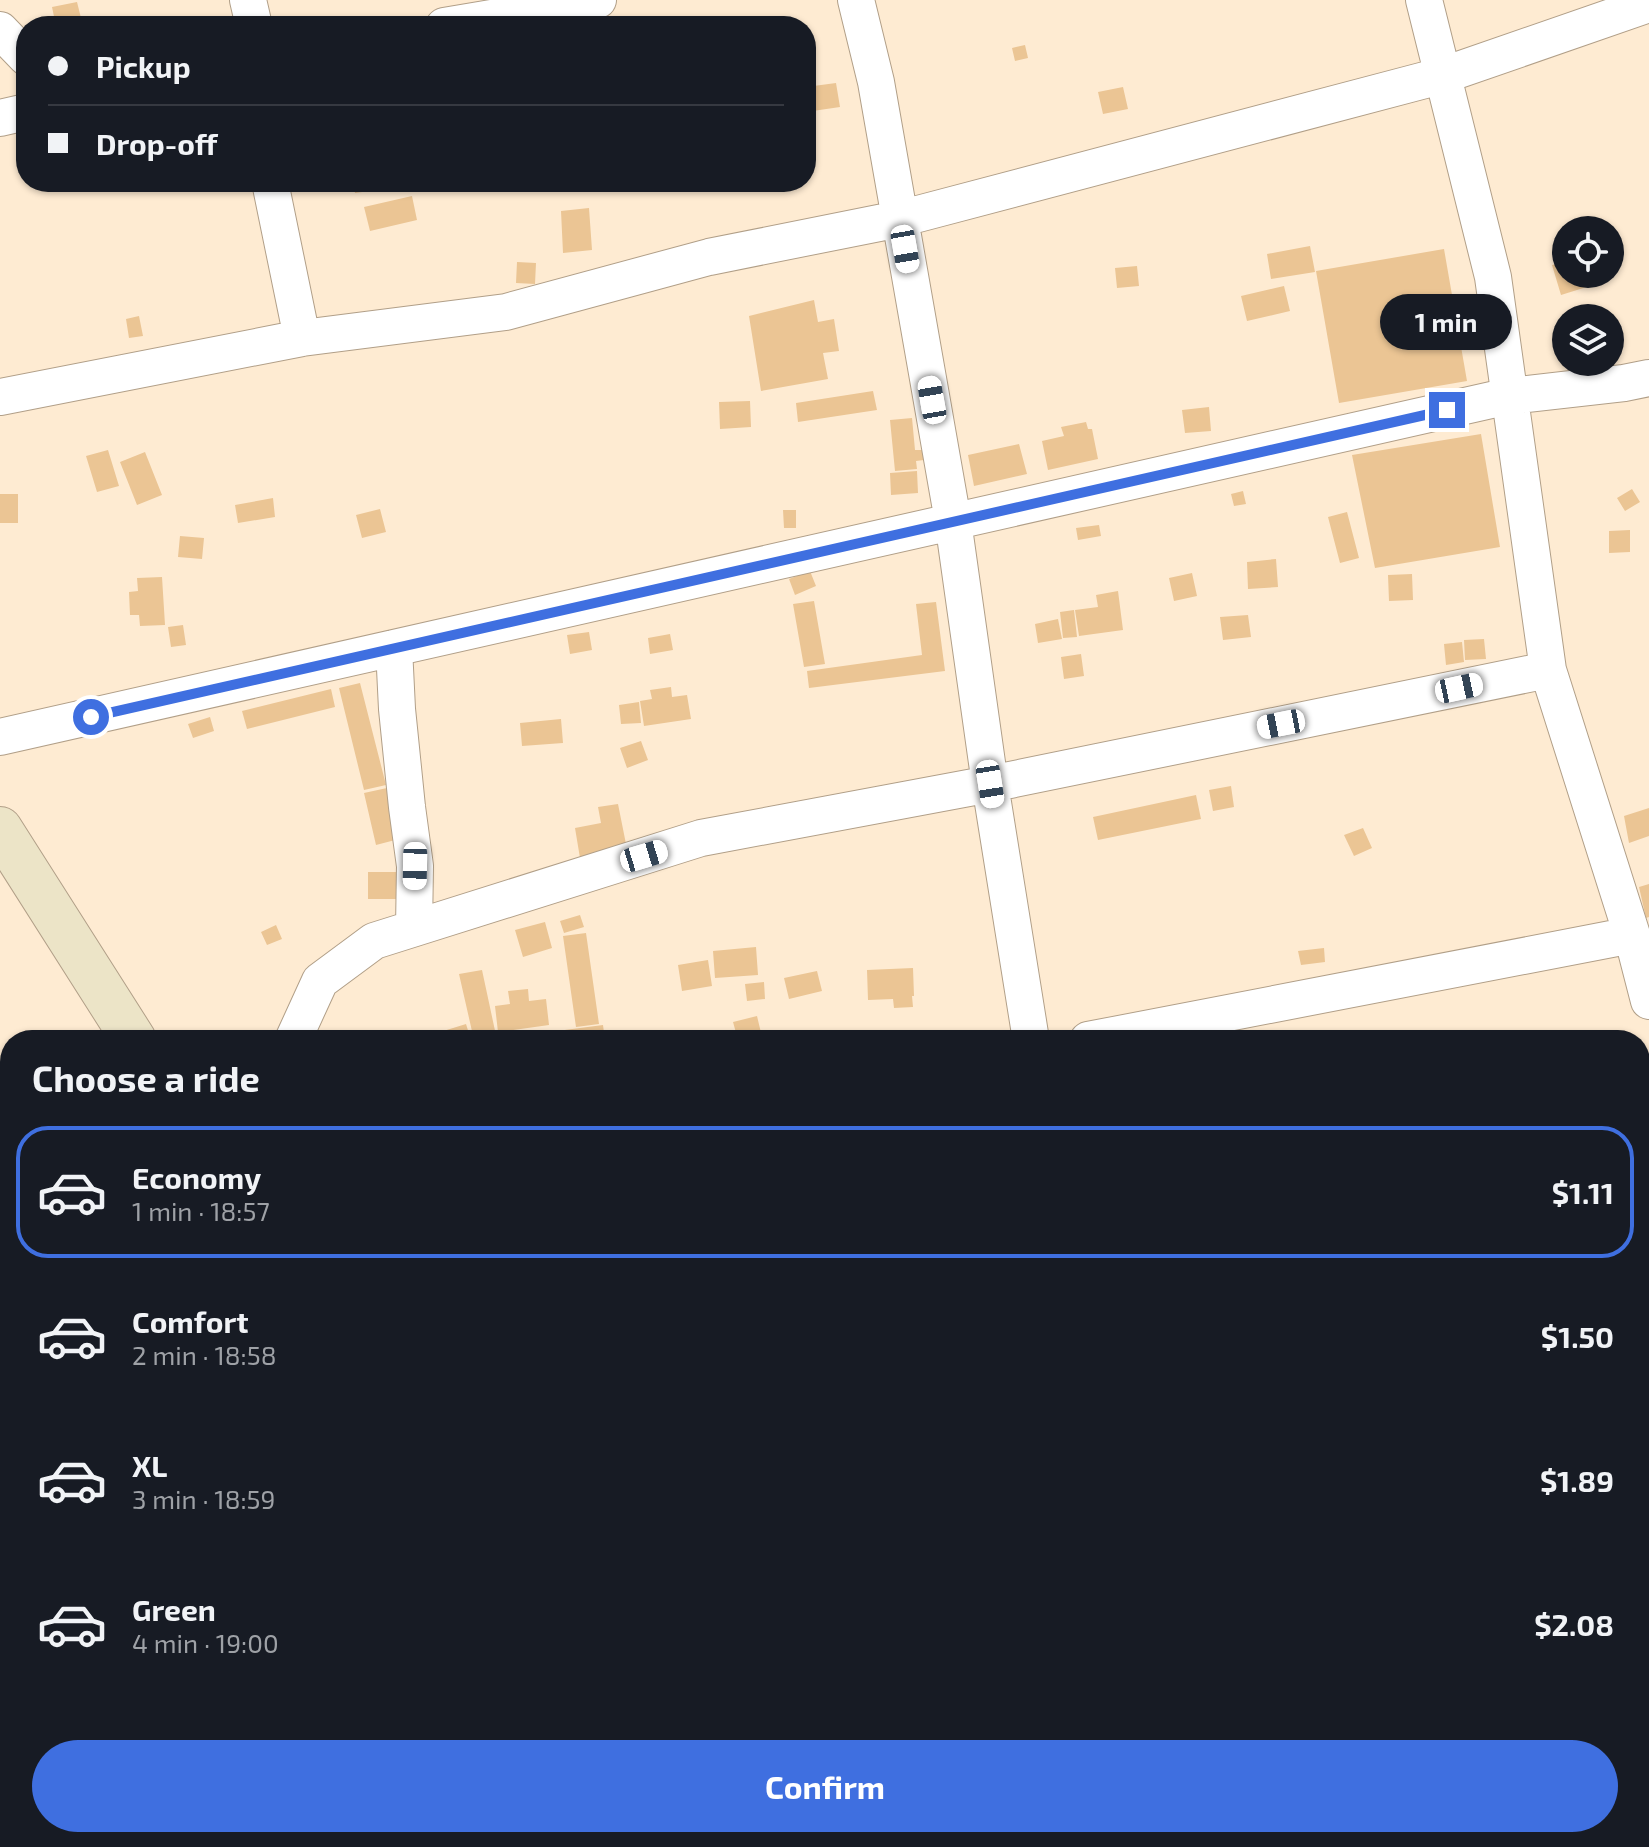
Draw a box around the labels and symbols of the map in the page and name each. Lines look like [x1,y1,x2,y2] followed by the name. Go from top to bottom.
[889,223,921,275] car
[1381,294,1513,350] callout: 1 min
[916,374,948,426] car
[1429,392,1465,428] route end
[1433,671,1485,705] car
[73,699,109,735] route start
[1255,708,1307,740] car
[974,758,1006,810] car
[618,838,670,874] car
[403,842,427,890] car

